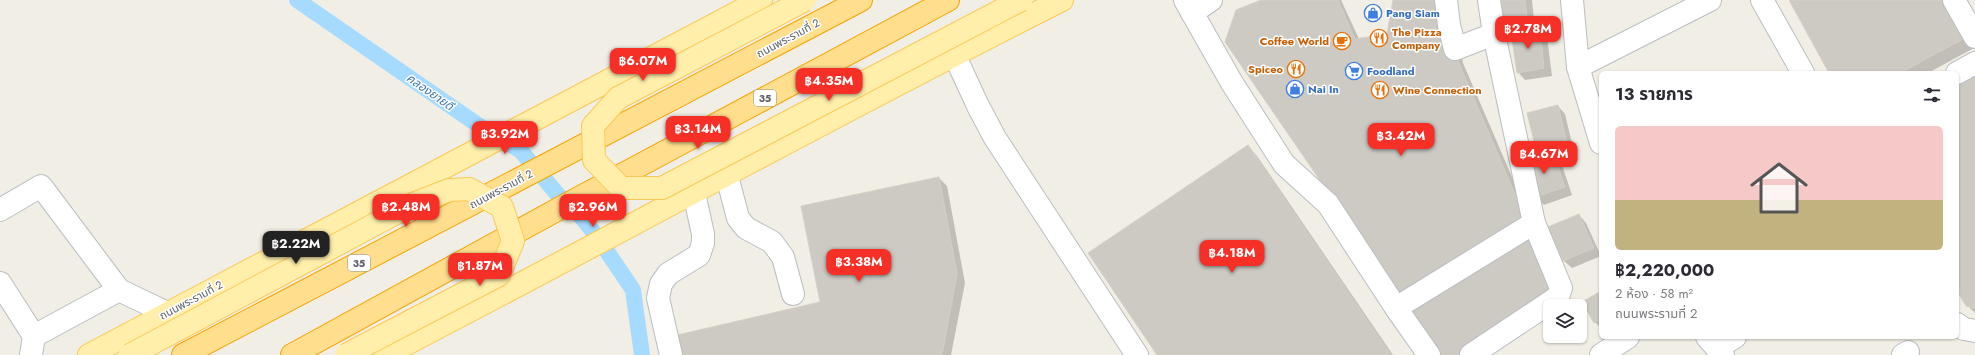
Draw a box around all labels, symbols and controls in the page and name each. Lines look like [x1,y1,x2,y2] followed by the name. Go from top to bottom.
[1363,3,1383,23] shop icon: Pang Siam
[1386,5,1440,21] place label: Pang Siam
[753,15,823,61] street label: ถนนพระรามที่ 2
[1495,16,1561,50] pin: ฿2.78M
[1504,19,1552,38] text: ฿2.78M
[1392,24,1442,53] place label: The Pizza Company
[1369,28,1389,48] restaurant icon: The Pizza Company
[1332,31,1352,51] cafe icon: Coffee World
[1260,33,1329,49] place label: Coffee World
[610,48,676,82] pin: ฿6.07M
[619,51,667,70] text: ฿6.07M
[1286,59,1306,79] restaurant icon: Spiceo
[1248,61,1283,77] place label: Spiceo
[1344,61,1364,81] supermarket icon: Foodland
[1367,63,1415,79] place label: Foodland
[796,68,862,102] pin: ฿4.35M
[403,69,459,116] water label: คลองยายดี
[805,71,853,90] text: ฿4.35M
[1285,79,1305,99] shop icon: Nai In
[1370,80,1390,100] restaurant icon: Wine Connection
[1308,81,1339,97] place label: Nai In
[1393,82,1482,98] place label: Wine Connection
[1615,82,1693,106] text: 13 รายการ
[1921,84,1943,106] icon: filters
[754,90,776,106] road number: 35
[665,116,731,150] pin: ฿3.14M
[675,119,721,138] text: ฿3.14M
[472,121,538,155] pin: ฿3.92M
[1368,123,1434,157] pin: ฿3.42M
[481,124,529,143] text: ฿3.92M
[1377,126,1425,145] text: ฿3.42M
[1511,141,1577,175] pin: ฿4.67M
[1520,144,1568,163] text: ฿4.67M
[1743,152,1815,224] icon: home
[466,166,536,212] street label: ถนนพระรามที่ 2
[373,194,439,228] pin: ฿2.48M
[560,194,626,228] pin: ฿2.96M
[381,197,431,216] text: ฿2.48M
[568,197,618,216] text: ฿2.96M
[263,231,329,265] pin: ฿2.22M
[272,234,320,253] text: ฿2.22M
[1199,240,1265,274] pin: ฿4.18M
[1208,243,1256,262] text: ฿4.18M
[826,249,892,283] pin: ฿3.38M
[835,252,883,271] text: ฿3.38M
[447,253,513,287] pin: ฿1.87M
[348,255,370,271] road number: 35
[457,256,503,275] text: ฿1.87M
[1615,258,1714,282] text: ฿2,220,000
[156,277,226,323] street label: ถนนพระรามที่ 2
[1615,284,1693,303] text: 2 ห้อง · 58 m²
[1543,299,1587,343] map controls
[1543,299,1587,343] button: layers
[1615,304,1697,323] text: ถนนพระรามที่ 2

